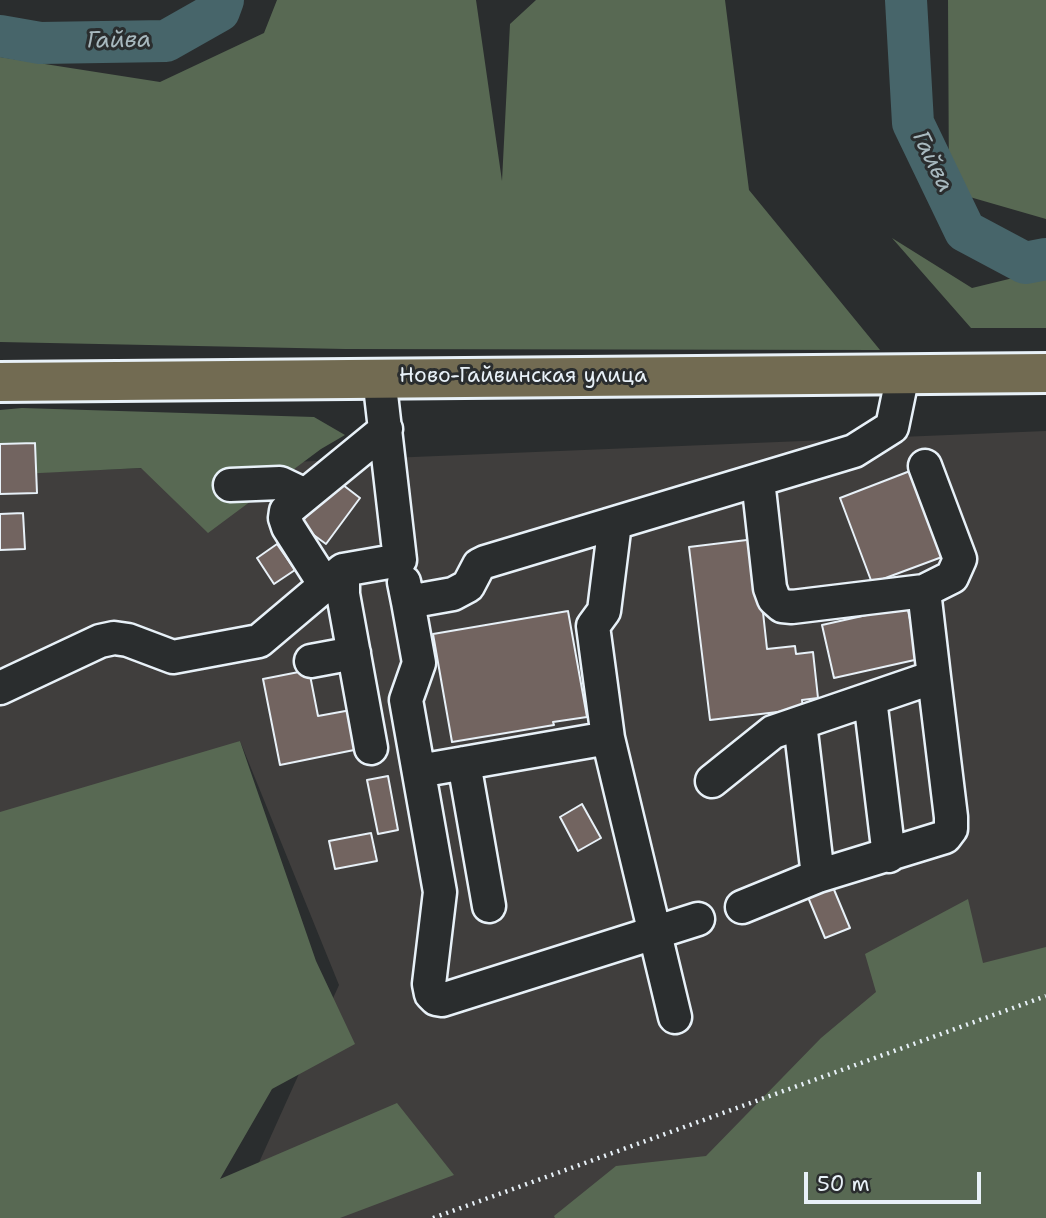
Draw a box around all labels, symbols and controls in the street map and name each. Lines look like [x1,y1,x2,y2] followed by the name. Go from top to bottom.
[86,27,152,55] water label: Гайва
[905,127,959,197] water label: Гайва
[399,364,647,390] street label: Ново-Гайвинская улица
[808,1158,985,1202] scale bar
[817,1170,870,1198] text: 50 m

